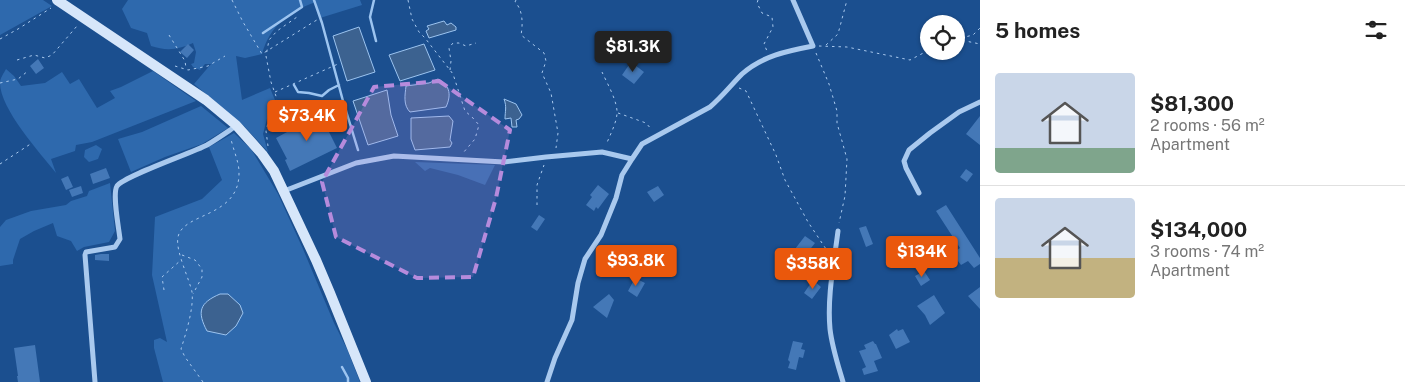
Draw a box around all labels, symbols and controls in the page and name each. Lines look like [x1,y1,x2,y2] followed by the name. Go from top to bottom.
[920,15,965,60] map controls
[920,15,965,60] button: locate
[1362,16,1390,44] icon: filters
[995,18,1080,43] text: 5 homes
[592,30,674,73] pin: $81.3K
[606,37,660,56] text: $81.3K
[1150,91,1234,116] text: $81,300
[1035,93,1095,153] icon: home
[266,100,348,142] pin: $73.4K
[278,106,336,125] text: $73.4K
[1150,116,1265,135] text: 2 rooms · 56 m²
[1150,135,1230,154] text: Apartment
[1150,217,1247,242] text: $134,000
[1035,218,1095,278] icon: home
[887,236,957,278] pin: $134K
[897,242,947,261] text: $134K
[1150,242,1264,261] text: 3 rooms · 74 m²
[595,244,677,287] pin: $93.8K
[778,248,848,290] pin: $358K
[607,251,665,270] text: $93.8K
[786,254,840,273] text: $358K
[1150,261,1230,280] text: Apartment

